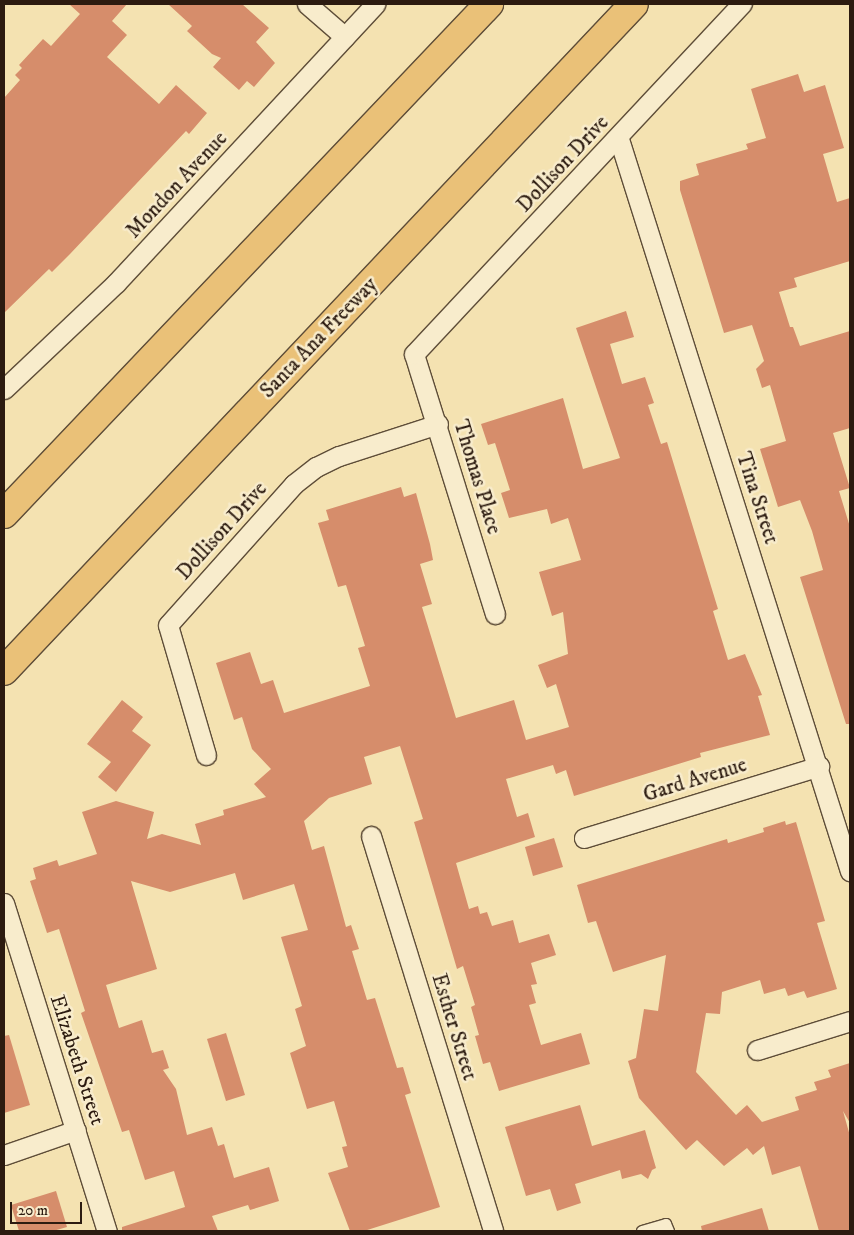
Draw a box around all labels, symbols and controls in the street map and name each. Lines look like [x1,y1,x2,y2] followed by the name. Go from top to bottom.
[512,110,614,218] street label: Dollison Drive
[121,126,233,244] street label: Mondon Avenue
[255,272,383,404] street label: Santa Ana Freeway
[448,417,506,537] street label: Thomas Place
[730,449,784,547] street label: Tina Street
[171,477,273,585] street label: Dollison Drive
[640,752,750,808] street label: Gard Avenue
[426,971,482,1083] street label: Esther Street
[44,992,110,1128] street label: Elizabeth Street
[12,1192,85,1224] scale bar
[18,1201,48,1220] text: 20 m

